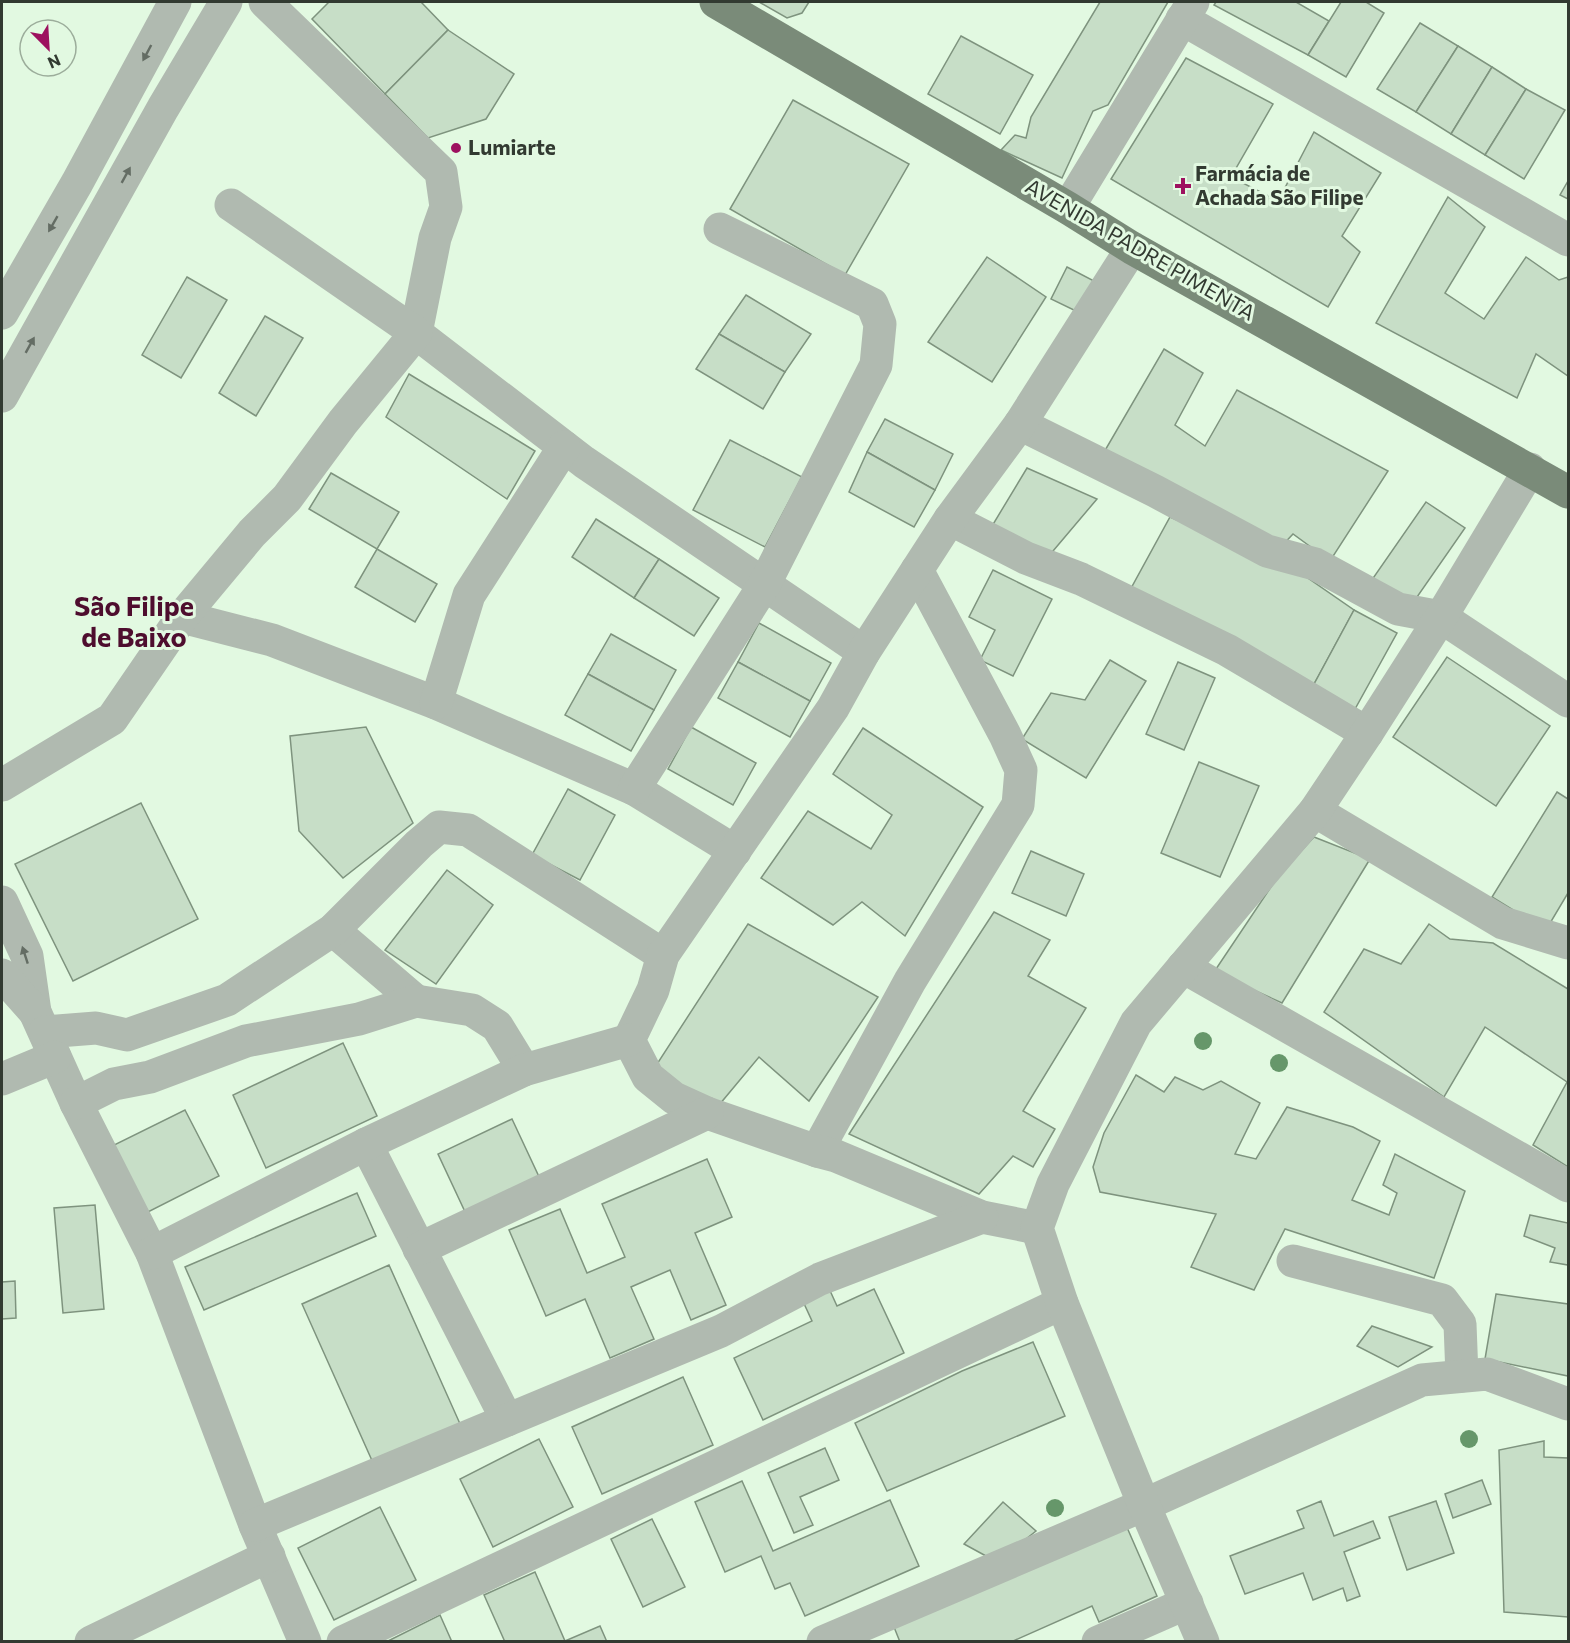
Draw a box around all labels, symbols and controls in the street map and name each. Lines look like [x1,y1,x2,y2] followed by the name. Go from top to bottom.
[18,18,78,78] north arrow
[142,45,152,62] one-way arrow
[45,51,64,73] text: N
[468,134,556,159] place label: Lumiarte
[449,141,463,155] marker: Lumiarte
[1195,160,1363,209] place label: Farmácia de Achada São Filipe
[121,166,131,183] one-way arrow
[1021,173,1260,325] street label: AVENIDA PADRE PIMENTA
[1176,179,1190,193] marker: Farmácia de Achada São Filipe
[48,216,58,233] one-way arrow
[25,336,35,353] one-way arrow
[74,589,194,653] district label: São Filipe de Baixo
[20,946,29,964] one-way arrow

